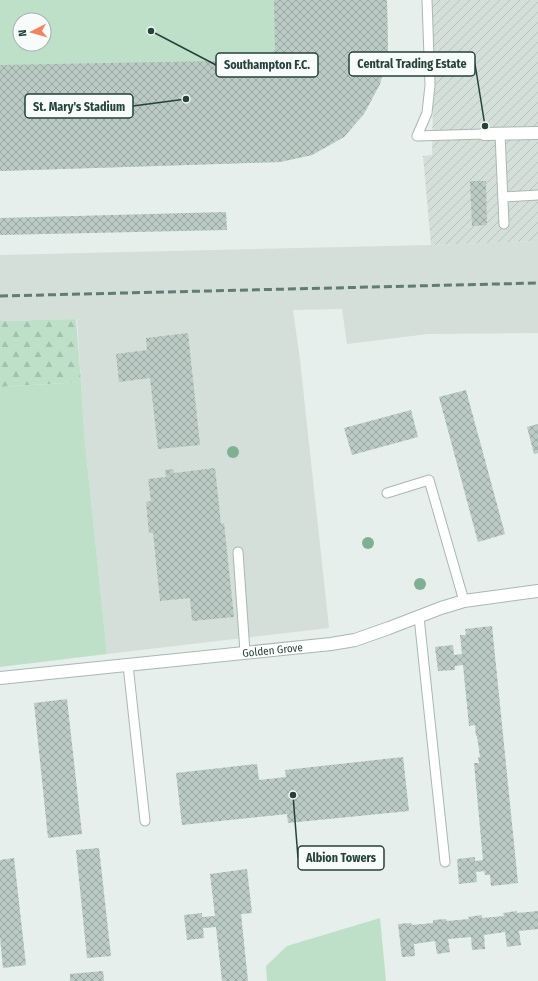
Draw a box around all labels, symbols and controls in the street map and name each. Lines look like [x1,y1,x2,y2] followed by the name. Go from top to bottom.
[12,12,52,52] north arrow
[16,29,29,37] text: N
[349,52,475,76] callout: Central Trading Estate
[216,53,318,77] callout: Southampton F.C.
[357,57,467,71] text: Central Trading Estate
[224,58,310,72] text: Southampton F.C.
[25,94,133,118] callout: St. Mary's Stadium
[33,100,125,114] text: St. Mary's Stadium
[242,641,303,660] street label: Golden Grove
[298,846,384,870] callout: Albion Towers
[305,851,377,865] text: Albion Towers

